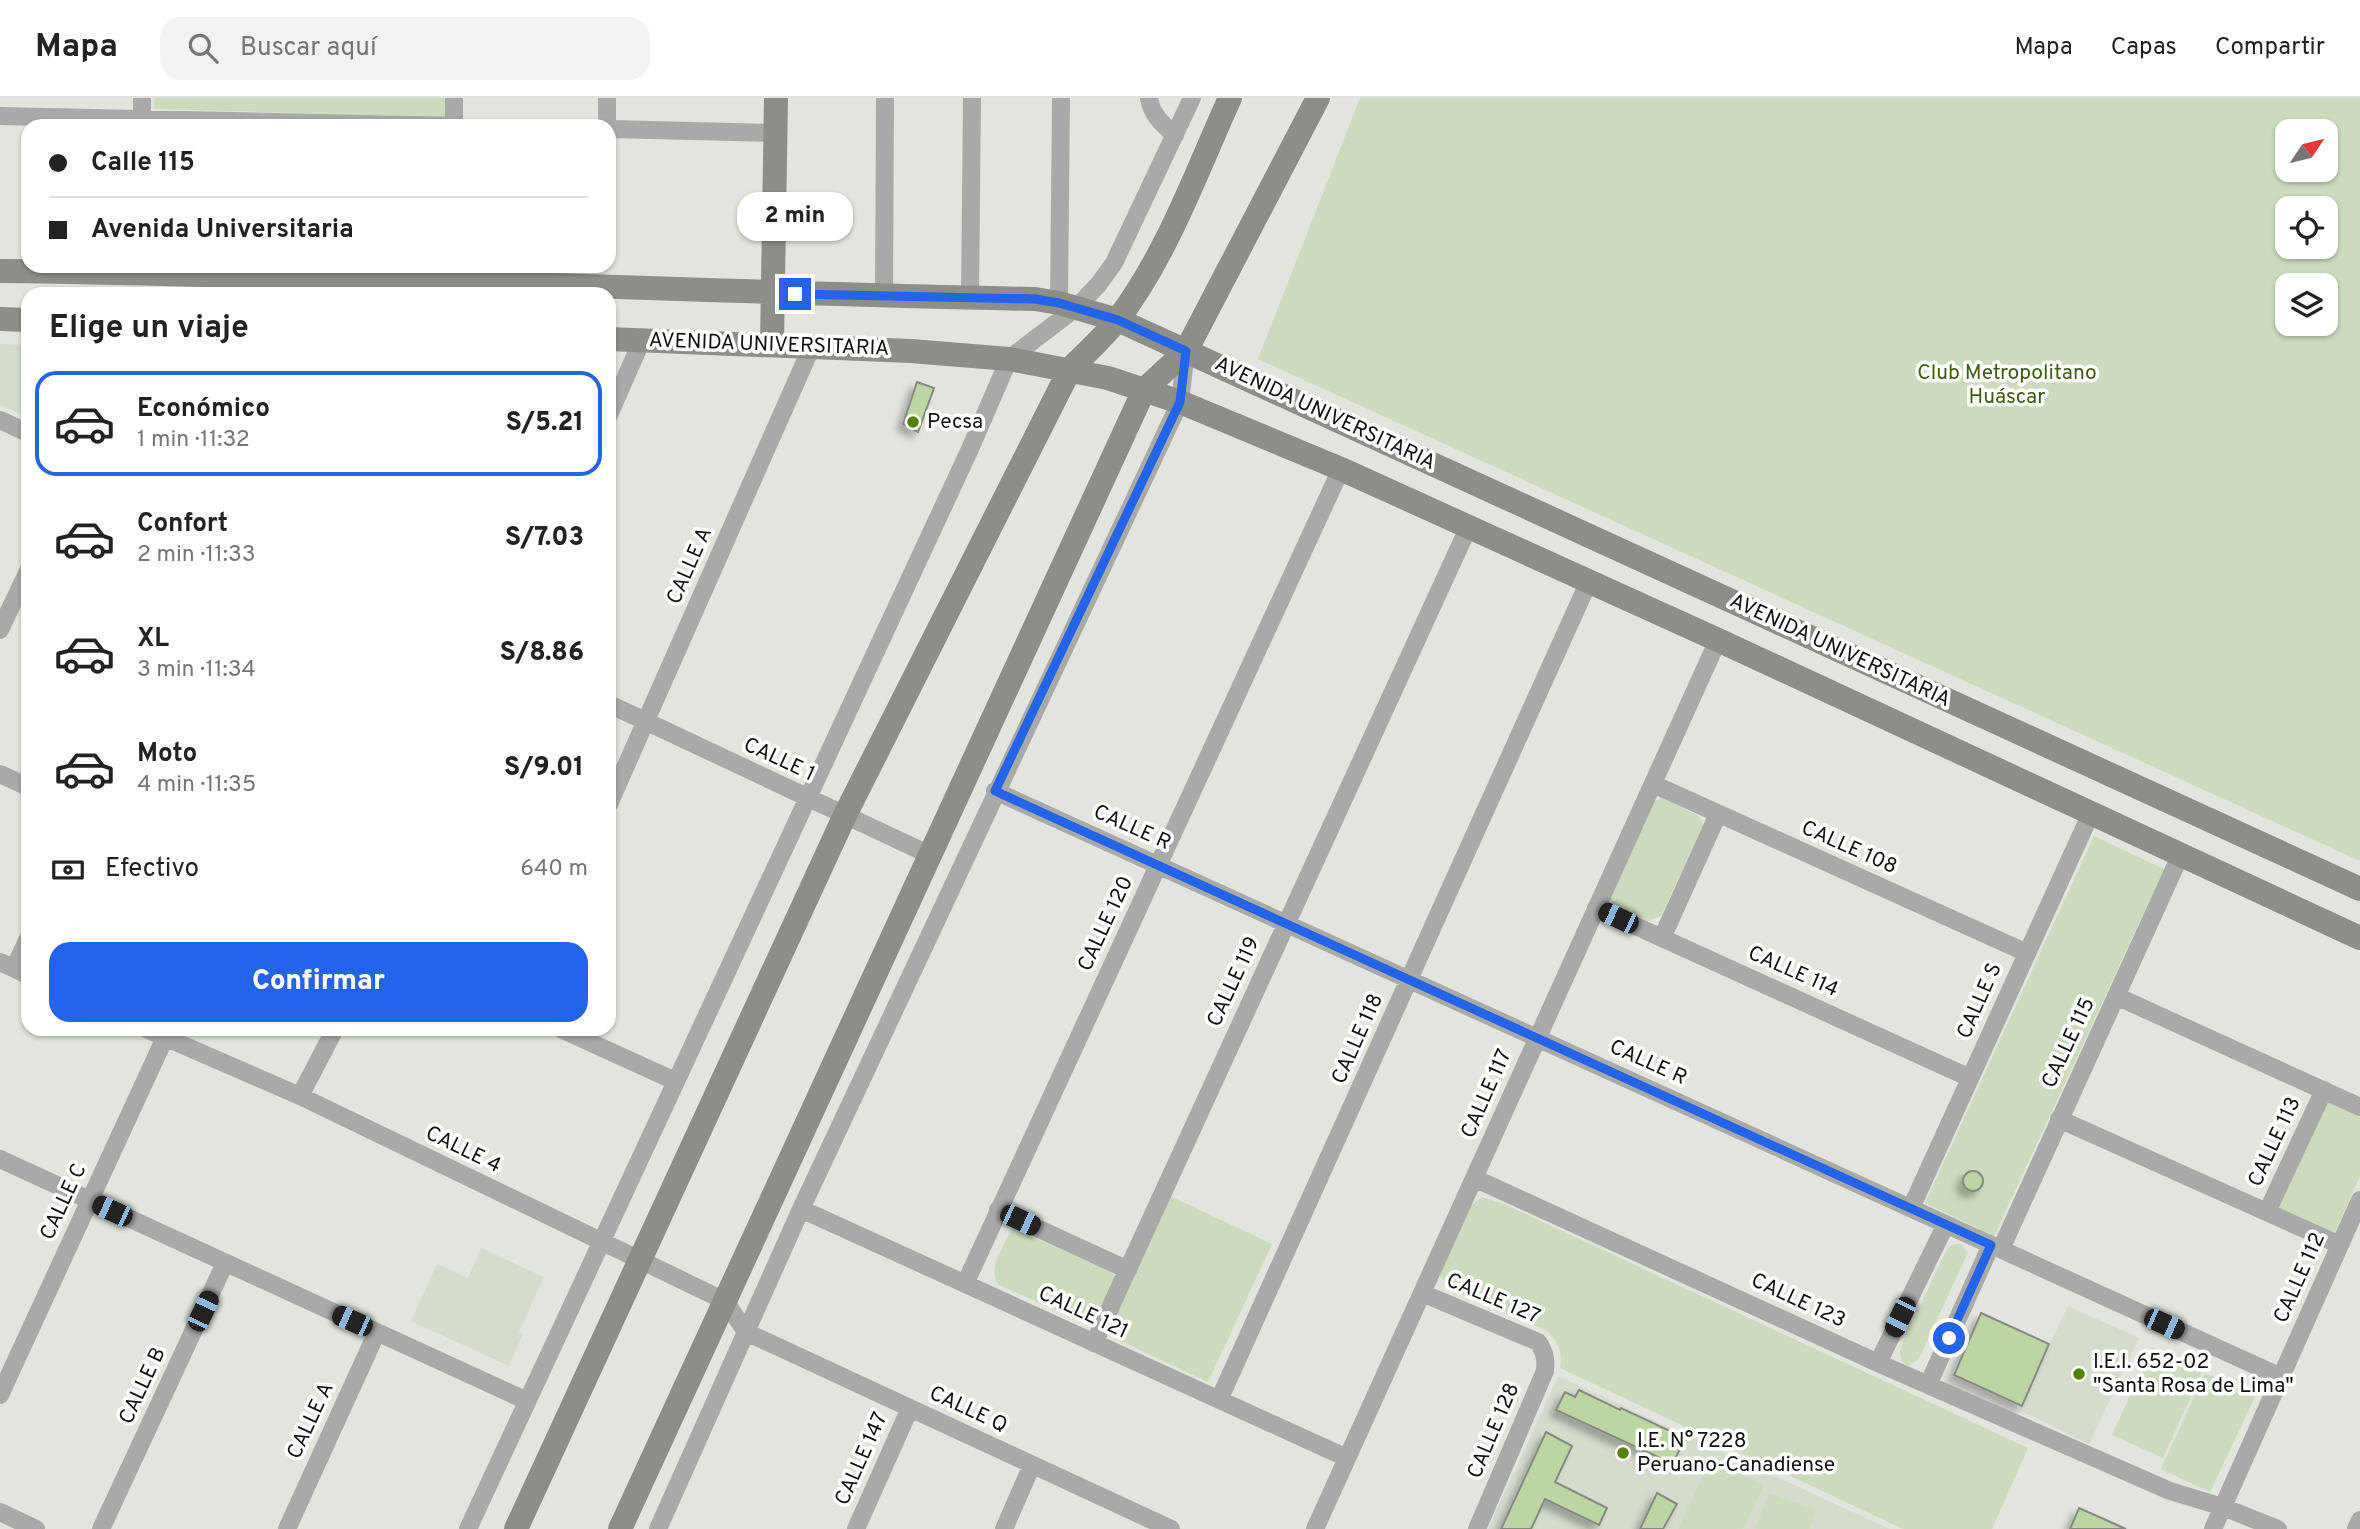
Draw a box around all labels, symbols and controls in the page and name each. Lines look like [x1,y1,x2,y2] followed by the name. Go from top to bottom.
[160,17,650,80] search box
[35,27,118,69] text: Mapa
[184,29,222,67] icon: search
[240,32,377,65] text: Buscar aquí
[2015,33,2073,63] text: Mapa
[2111,33,2177,63] text: Capas
[2215,33,2325,63] text: Compartir
[2275,119,2338,182] north arrow
[2275,119,2338,336] map controls
[91,147,195,180] text: Calle 115
[737,192,853,242] callout: 2 min
[2275,196,2338,259] button: locate
[765,202,825,231] text: 2 min
[91,214,354,247] text: Avenida Universitaria
[2275,273,2338,336] button: layers
[779,278,811,310] route end
[49,309,249,349] text: Elige un viaje
[648,327,890,363] street label: AVENIDA UNIVERSITARIA
[1210,351,1440,477] street label: AVENIDA UNIVERSITARIA
[1917,360,2097,411] park label: Club Metropolitano Huáscar
[53,392,116,455] icon: car
[137,393,270,426] text: Económico
[506,407,584,440] text: S/5.21
[927,409,983,436] place label: Pecsa
[905,414,921,430] marker: Pecsa
[137,426,250,455] text: 1 min · 11:32
[53,507,116,570] icon: car
[137,508,228,541] text: Confort
[505,522,584,555] text: S/7.03
[661,523,719,609] street label: CALLE A
[137,541,256,570] text: 2 min · 11:33
[1725,588,1955,714] street label: AVENIDA UNIVERSITARIA
[53,622,116,685] icon: car
[137,623,169,656] text: XL
[500,637,584,670] text: S/8.86
[137,656,256,685] text: 3 min · 11:34
[739,732,819,788] street label: CALLE 1
[53,737,116,800] icon: car
[137,738,197,771] text: Moto
[504,752,584,785] text: S/9.01
[137,771,256,800] text: 4 min · 11:35
[1089,799,1175,857] street label: CALLE R
[1797,815,1901,881] street label: CALLE 108
[49,851,87,889] icon: cash
[105,853,199,886] text: Efectivo
[520,855,588,884] text: 640 m
[1072,872,1140,976] street label: CALLE 120
[1595,900,1642,936] car
[1201,933,1267,1031] street label: CALLE 119
[1744,940,1842,1004] street label: CALLE 114
[49,942,588,1022] button: Confirmar
[1951,959,2009,1043] street label: CALLE S
[1326,989,1390,1089] street label: CALLE 118
[2036,993,2102,1093] street label: CALLE 115
[1605,1034,1691,1092] street label: CALLE R
[1455,1045,1519,1143] street label: CALLE 117
[2242,1093,2308,1191] street label: CALLE 113
[421,1120,505,1180] street label: CALLE 4
[35,1159,93,1245] street label: CALLE C
[89,1193,136,1229] car
[997,1202,1044,1238] car
[2268,1228,2332,1328] street label: CALLE 112
[1442,1267,1544,1331] street label: CALLE 127
[1746,1267,1850,1335] street label: CALLE 123
[1034,1280,1132,1346] street label: CALLE 121
[185,1288,222,1334] car
[1882,1294,1919,1340] car
[329,1303,376,1339] car
[2141,1306,2188,1342] car
[1933,1322,1965,1354] route start
[113,1343,173,1429] street label: CALLE B
[2093,1349,2294,1400] place label: I.E.I. 652-02 "Santa Rosa de Lima"
[2071,1366,2087,1382] marker: I.E.I. 652-02 "Santa Rosa de Lima"
[282,1378,340,1464] street label: CALLE A
[1462,1379,1526,1483] street label: CALLE 128
[925,1380,1011,1440] street label: CALLE Q
[829,1408,895,1510] street label: CALLE 147
[1637,1428,1835,1479] place label: I.E. N° 7228 Peruano-Canadiense
[1615,1445,1631,1461] marker: I.E. N° 7228 Peruano-Canadiense

